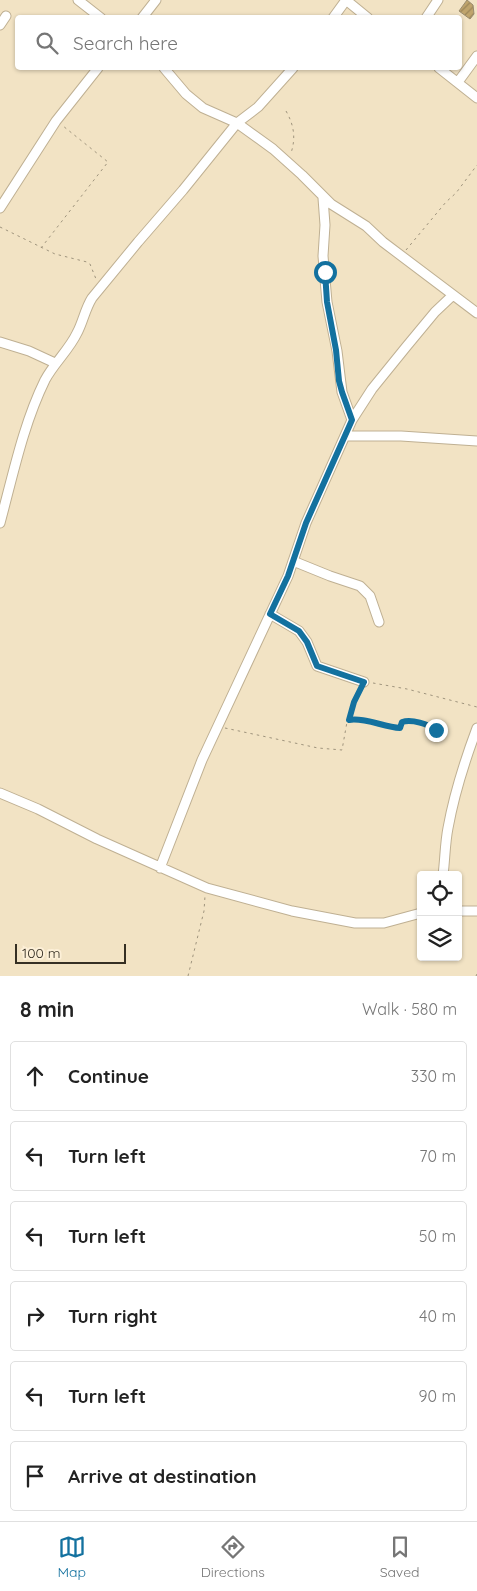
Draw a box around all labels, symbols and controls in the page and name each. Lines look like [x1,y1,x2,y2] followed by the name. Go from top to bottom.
[15,15,462,70] search box
[33,29,61,57] icon: search
[73,31,178,55] text: Search here
[314,261,337,284] route start
[425,719,448,742] route end
[417,871,462,961] map controls
[417,871,462,916] button: locate
[417,916,462,961] button: layers
[15,941,126,964] scale bar
[22,944,60,962] text: 100 m
[20,996,74,1022] text: 8 min
[362,999,457,1019] text: Walk · 580 m
[21,1062,49,1090] icon: ahead
[68,1064,149,1088] text: Continue
[411,1066,456,1086] text: 330 m
[21,1142,49,1170] icon: left
[68,1144,146,1168] text: Turn left
[419,1146,456,1166] text: 70 m
[21,1222,49,1250] icon: left
[68,1224,146,1248] text: Turn left
[419,1226,456,1246] text: 50 m
[21,1302,49,1330] icon: right
[68,1304,157,1328] text: Turn right
[419,1306,456,1326] text: 40 m
[21,1382,49,1410] icon: left
[68,1384,146,1408] text: Turn left
[419,1386,456,1406] text: 90 m
[21,1462,49,1490] icon: arrive
[68,1464,257,1488] text: Arrive at destination
[57,1533,86,1581] tab: Map
[201,1533,265,1581] tab: Directions
[380,1533,420,1581] tab: Saved

